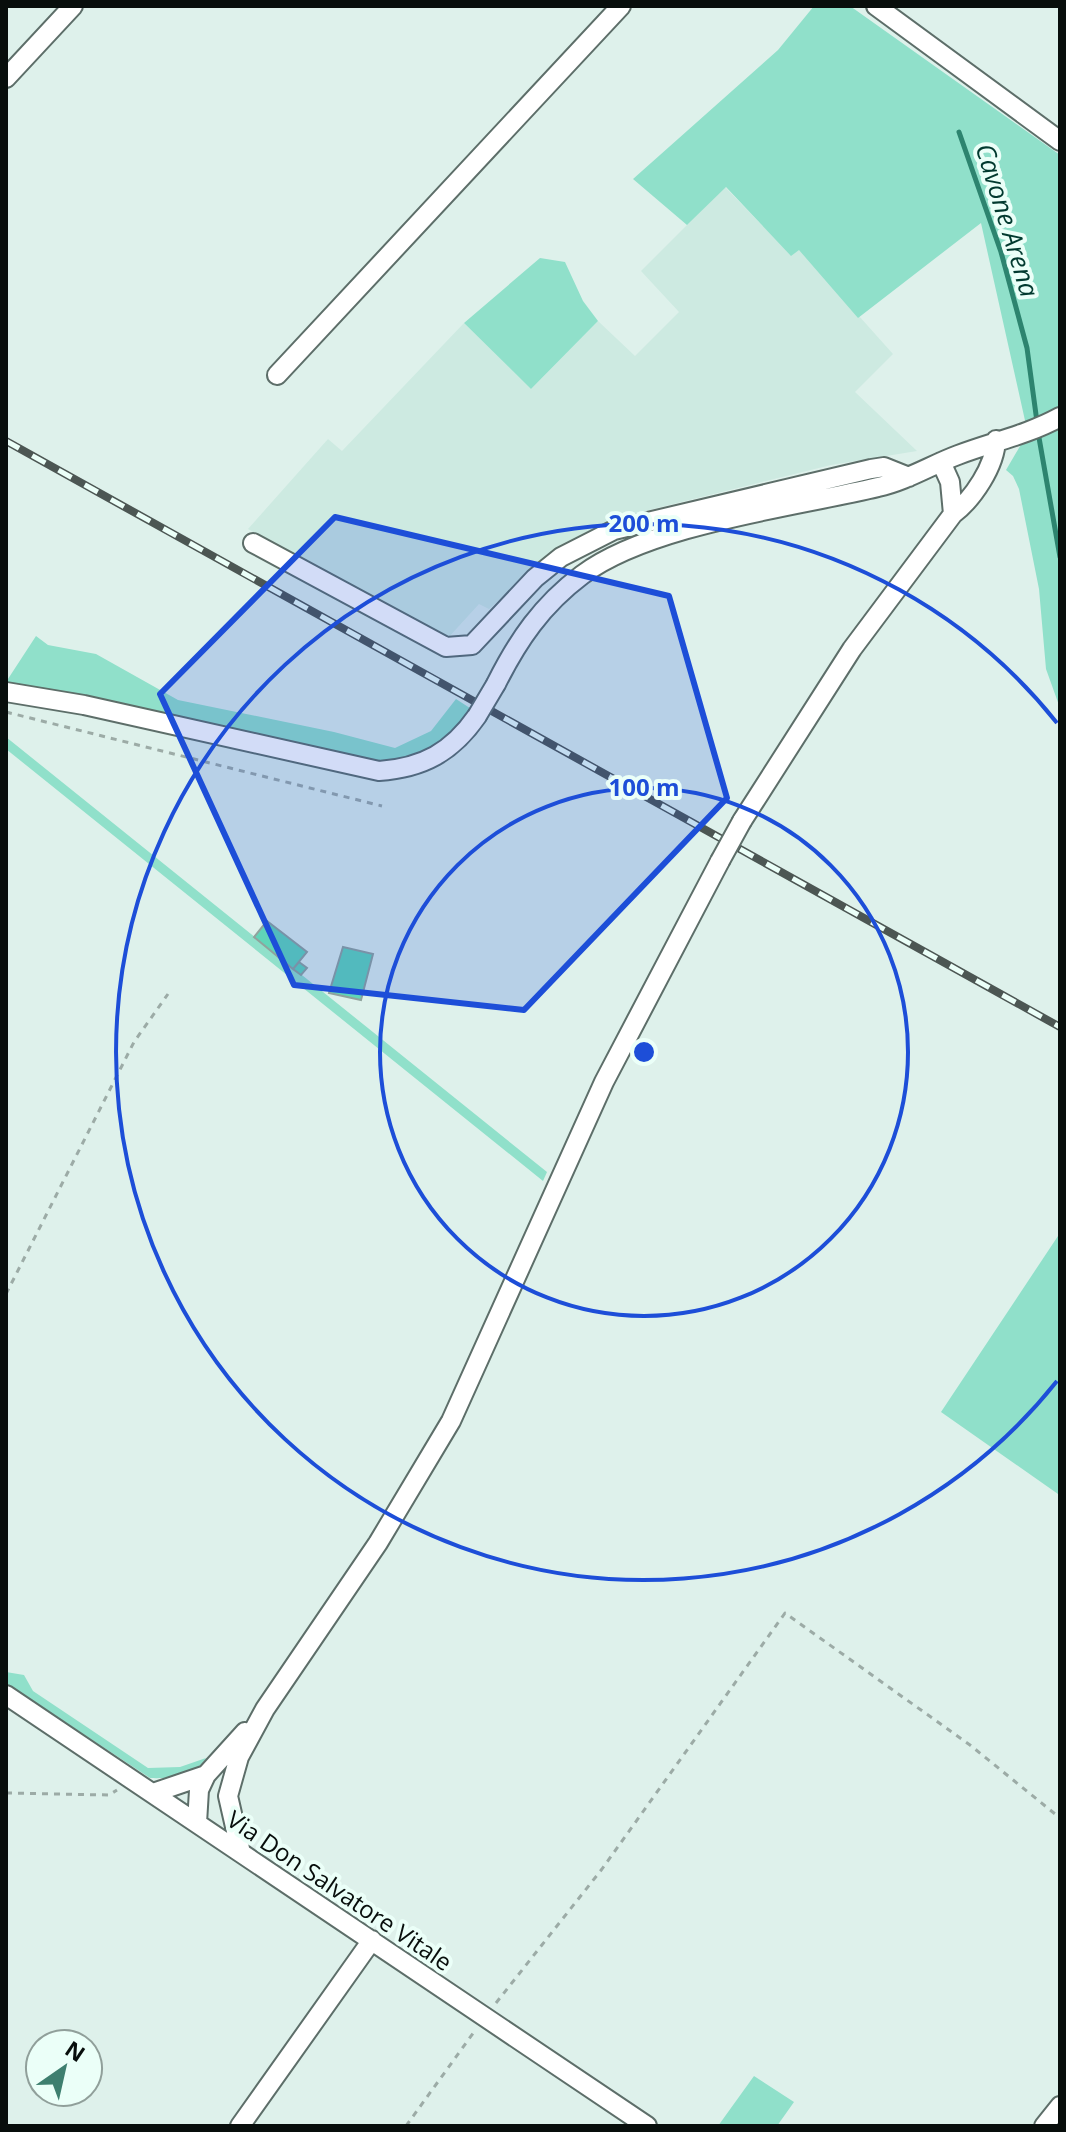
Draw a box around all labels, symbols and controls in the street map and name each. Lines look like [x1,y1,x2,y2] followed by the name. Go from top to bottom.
[968,139,1049,301] water label: Cavone Arena
[609,506,679,539] text: 200 m
[609,770,679,803] text: 100 m
[630,1038,658,1066] centre of rings
[221,1802,459,1978] street label: Via Don Salvatore Vitale
[24,2028,104,2108] north arrow
[60,2033,92,2068] text: N

